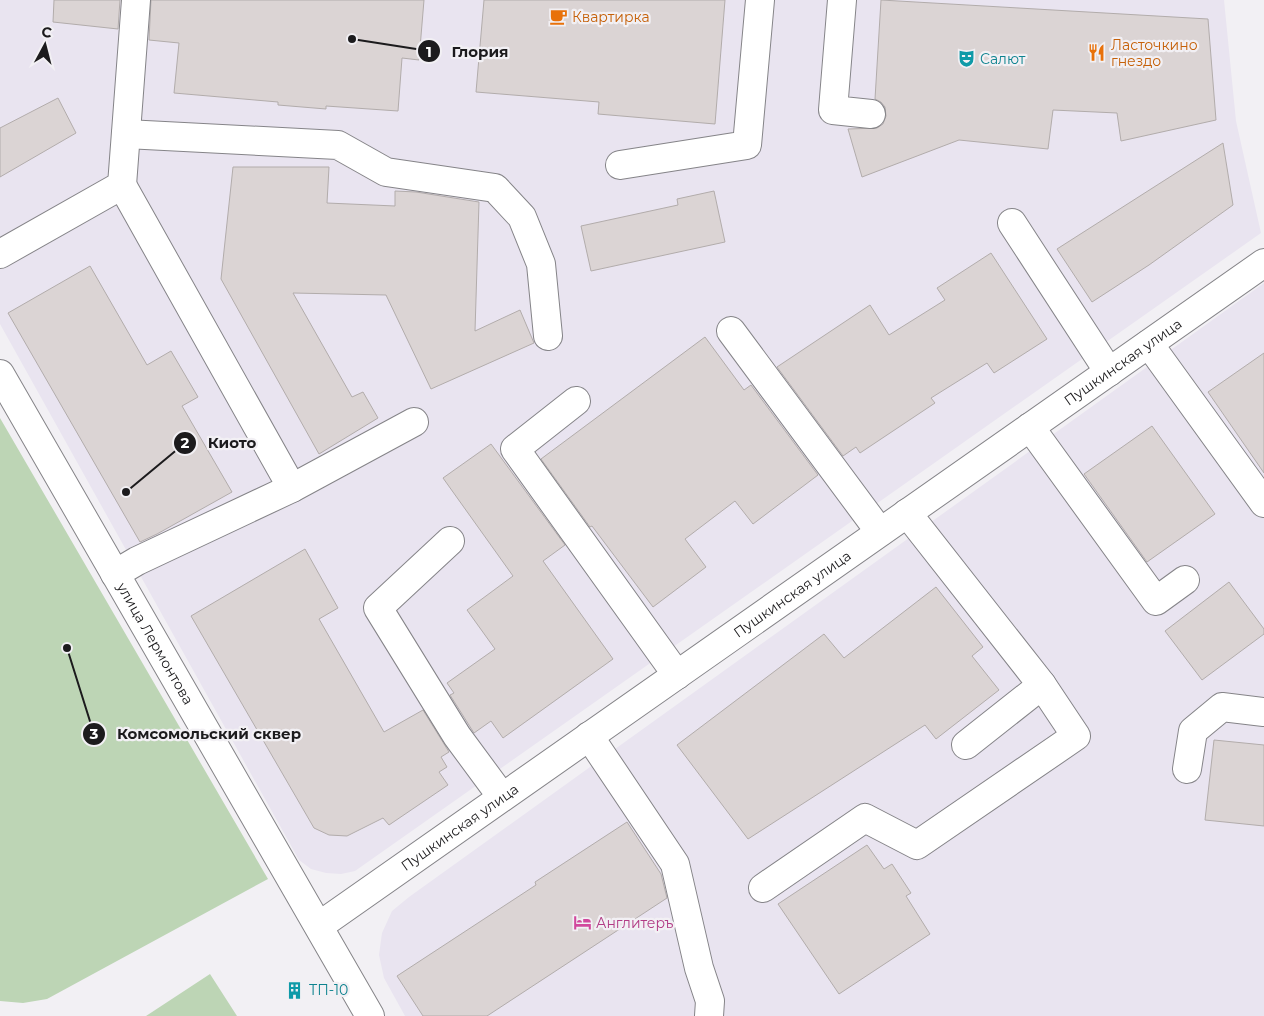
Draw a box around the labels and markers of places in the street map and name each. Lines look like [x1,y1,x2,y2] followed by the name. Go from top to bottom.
[548,7,568,27] cafe icon: Квартирка
[572,8,650,26] place label: Квартирка
[416,36,518,66] callout: Глория
[1111,36,1198,70] place label: Ласточкино гнездо
[1087,43,1107,63] restaurant icon: Ласточкино гнездо
[956,49,976,69] theatre icon: Салют
[980,50,1026,68] place label: Салют
[173,428,267,458] callout: Киото
[82,719,311,749] callout: Комсомольский сквер
[572,913,592,933] hotel icon: Англитеръ
[596,914,674,932] place label: Англитеръ
[285,980,305,1000] building icon: ТП-10
[309,981,348,999] place label: ТП-10

